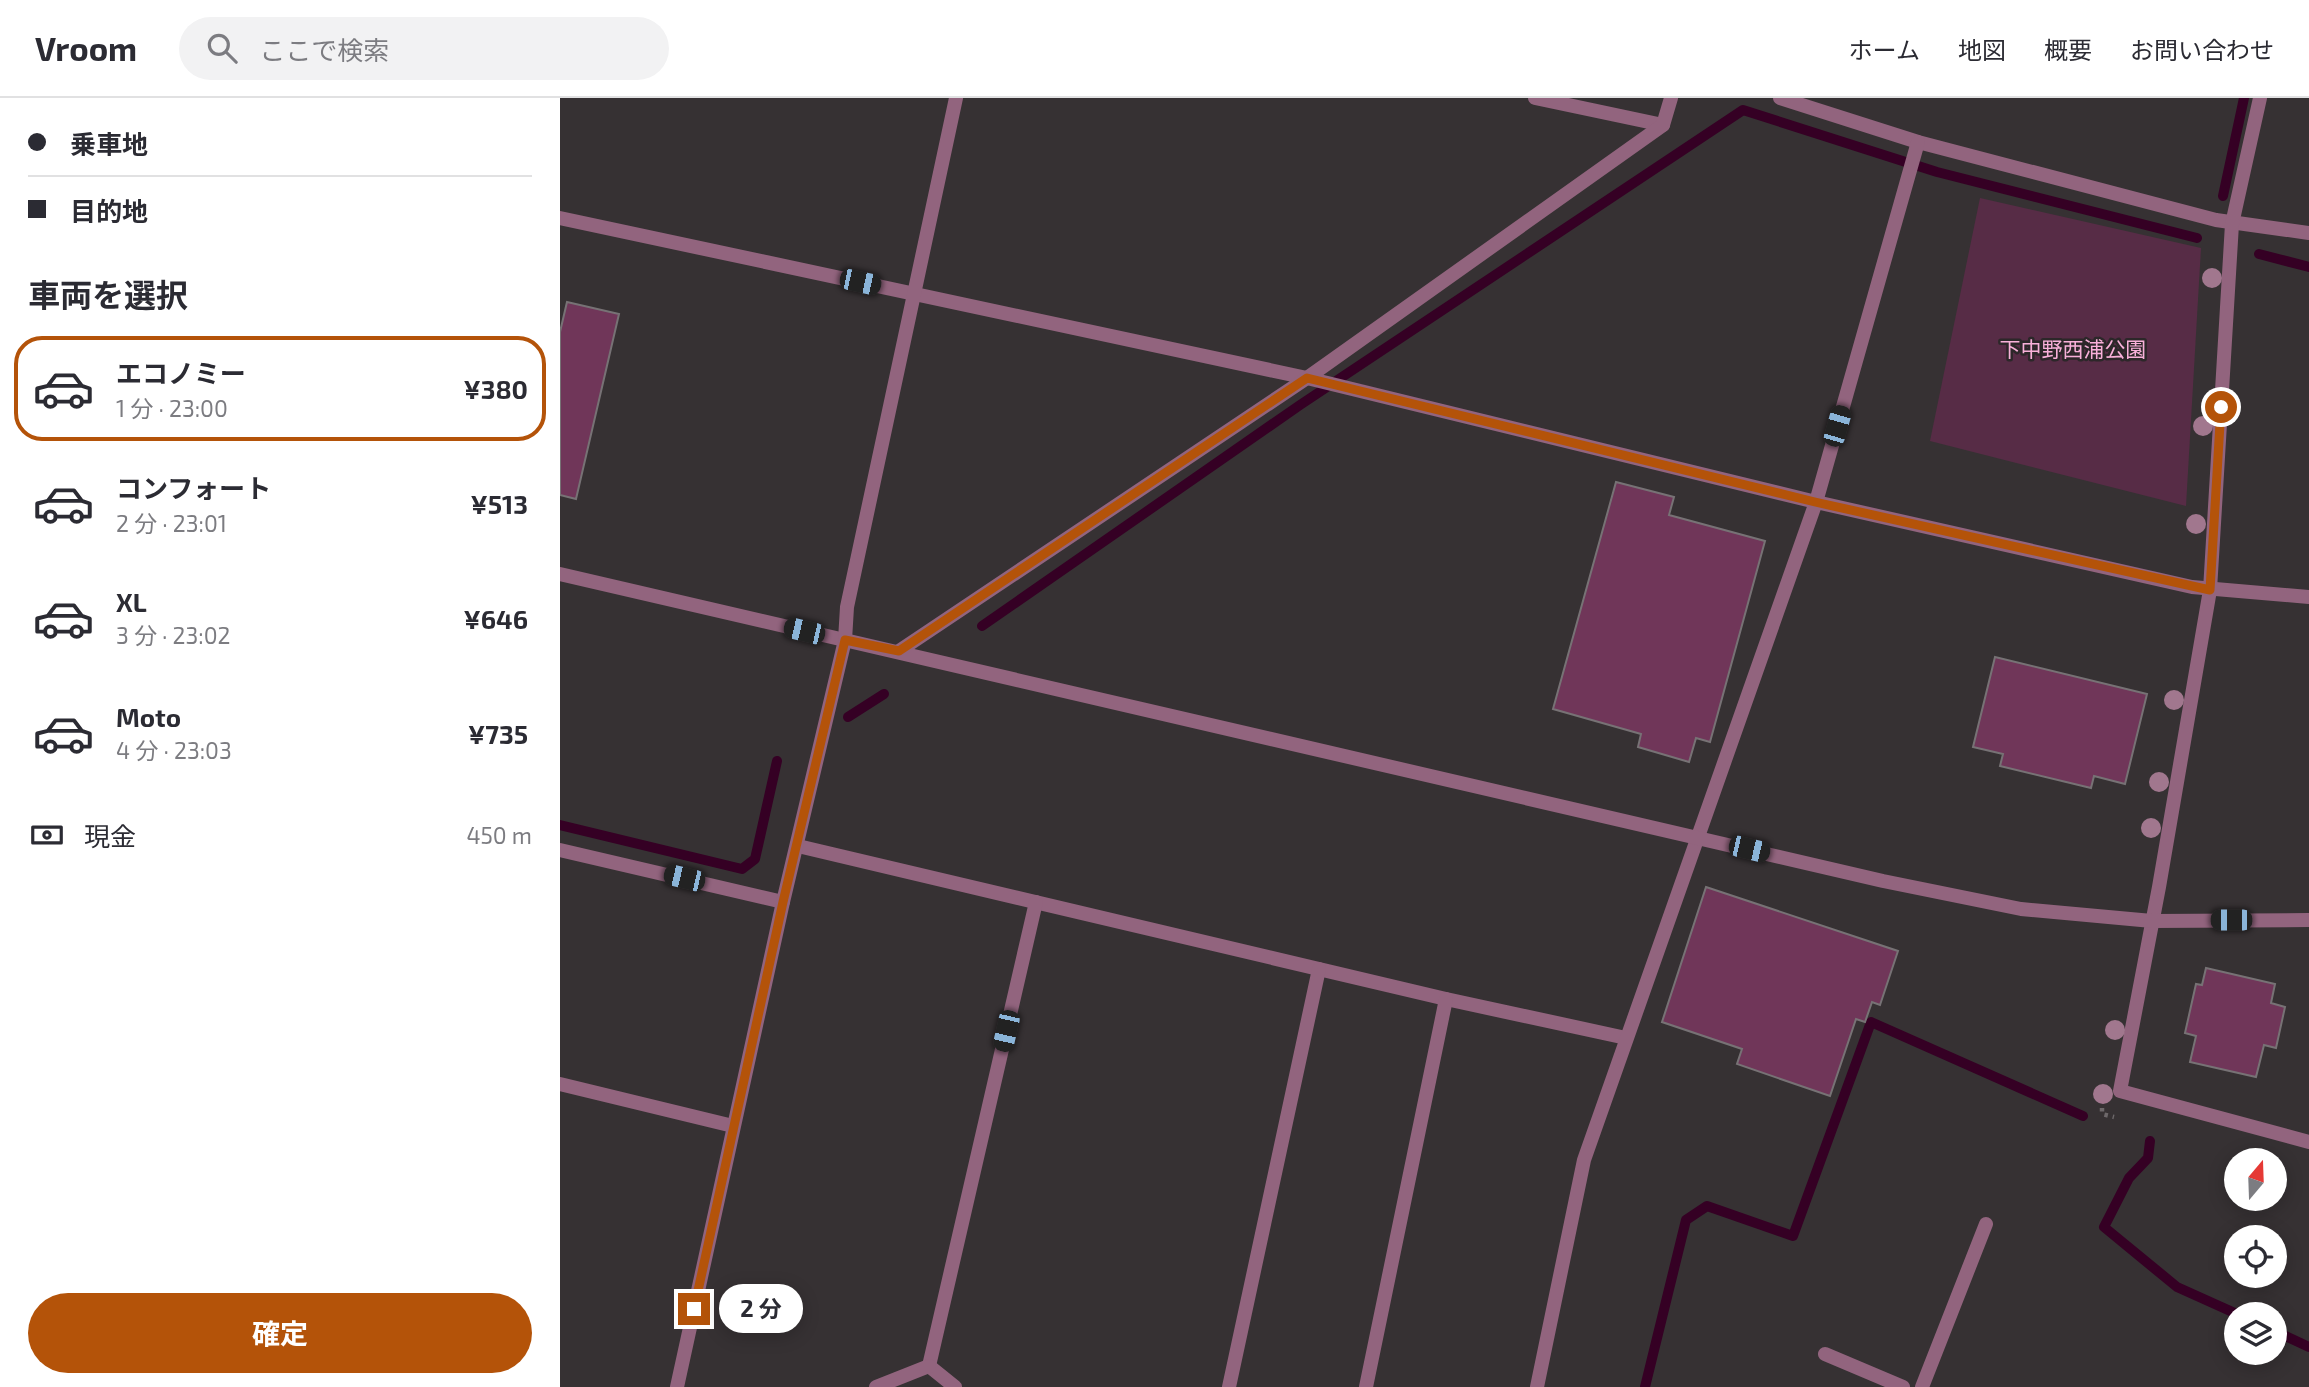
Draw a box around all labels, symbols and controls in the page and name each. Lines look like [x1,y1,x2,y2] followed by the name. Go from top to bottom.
[179,17,669,80] search box
[35,28,137,68] text: Vroom
[203,29,241,67] icon: search
[259,34,389,65] text: ここで検索
[1849,35,1920,64] text: ホーム
[1958,35,2006,64] text: 地図
[2044,35,2092,64] text: 概要
[2130,35,2274,64] text: お問い合わせ
[70,128,148,159] text: 乗車地
[70,195,148,226] text: 目的地
[838,267,883,297] car
[28,275,188,313] text: 車両を選択
[2000,336,2147,361] park label: 下中野西浦公園
[32,357,95,420] icon: car
[116,357,246,388] text: エコノミー
[463,373,528,404] text: ¥380
[2205,391,2237,423] route start
[116,394,228,422] text: 1 分 · 23:00
[1822,403,1853,449] car
[32,472,95,535] icon: car
[116,472,271,503] text: コンフォート
[470,488,528,519] text: ¥513
[116,509,227,537] text: 2 分 · 23:01
[116,586,147,617] text: XL
[32,587,95,650] icon: car
[463,603,528,634] text: ¥646
[782,616,827,646] car
[116,621,231,649] text: 3 分 · 23:02
[116,701,181,732] text: Moto
[32,702,95,765] icon: car
[468,718,528,749] text: ¥735
[116,736,232,764] text: 4 分 · 23:03
[28,816,66,854] icon: cash
[84,820,136,851] text: 現金
[466,821,532,849] text: 450 m
[1727,834,1772,864] car
[662,863,707,893] car
[2211,910,2253,931] car
[992,1008,1021,1054] car
[2224,1148,2287,1211] north arrow
[2224,1148,2287,1365] map controls
[2224,1225,2287,1288] button: locate
[718,1284,802,1334] callout: 2 分
[28,1293,532,1373] button: 確定
[678,1293,710,1325] route end
[740,1294,782,1322] text: 2 分
[2224,1302,2287,1365] button: layers

